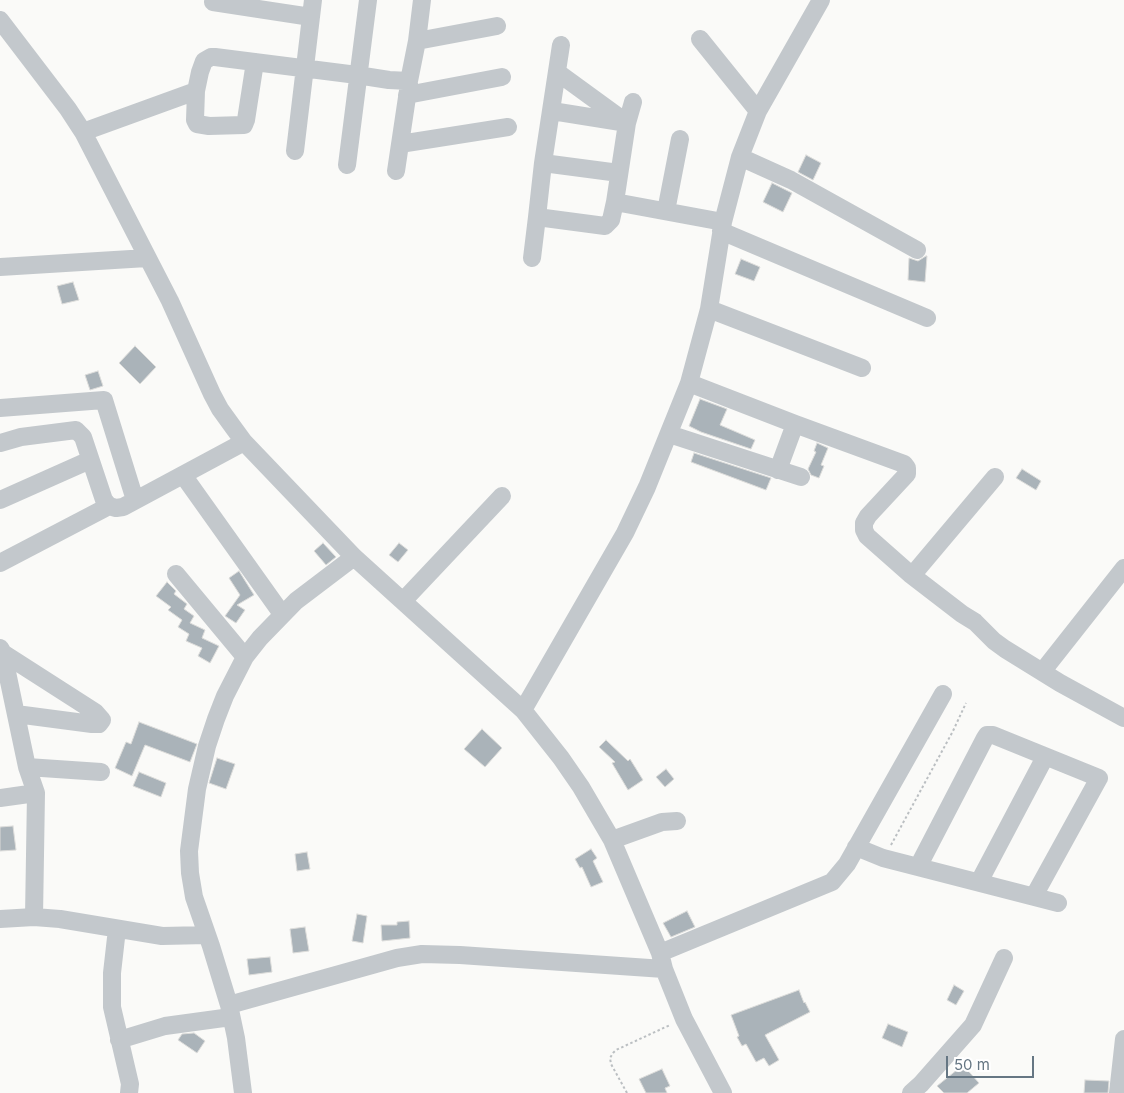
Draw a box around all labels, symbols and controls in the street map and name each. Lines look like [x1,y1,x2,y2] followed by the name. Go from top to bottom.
[949,1046,1036,1078] scale bar
[954,1055,990,1074] text: 50 m

